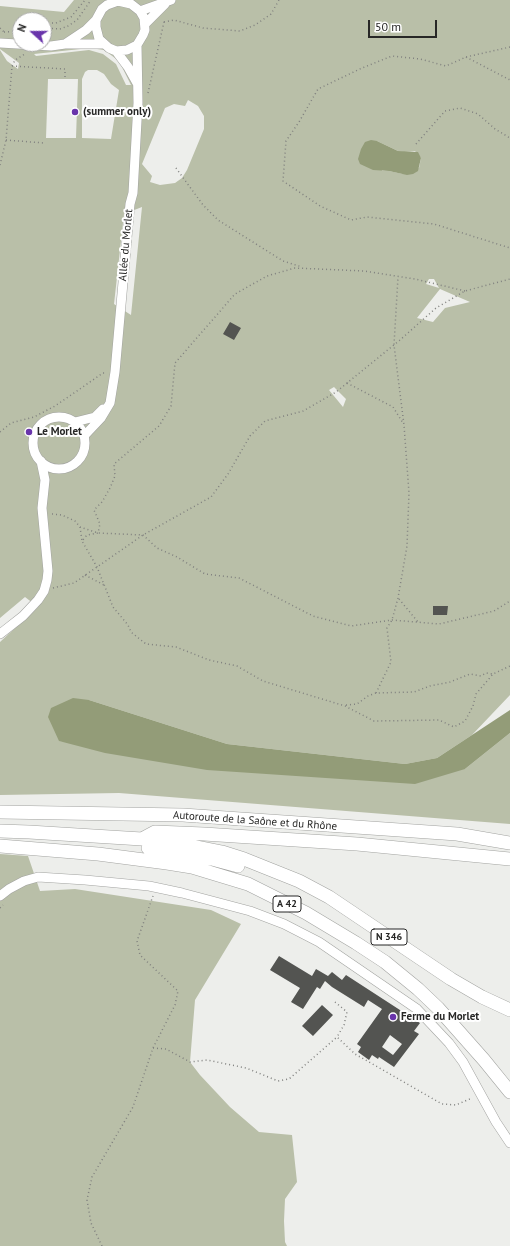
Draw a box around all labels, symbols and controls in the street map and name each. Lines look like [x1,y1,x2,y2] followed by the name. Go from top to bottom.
[12,12,52,52] north arrow
[370,12,439,38] scale bar
[375,19,401,34] text: 50 m
[14,22,30,34] text: N
[83,105,151,119] place label: (summer only)
[70,107,80,117] marker: (summer only)
[116,208,136,282] street label: Allée du Morlet
[37,425,82,439] place label: Le Morlet
[24,427,34,437] marker: Le Morlet
[173,809,337,833] street label: Autoroute de la Saône et du Rhône
[273,896,301,912] road number: A 42
[371,929,407,945] road number: N 346
[401,1010,479,1024] place label: Ferme du Morlet
[388,1012,398,1022] marker: Ferme du Morlet

